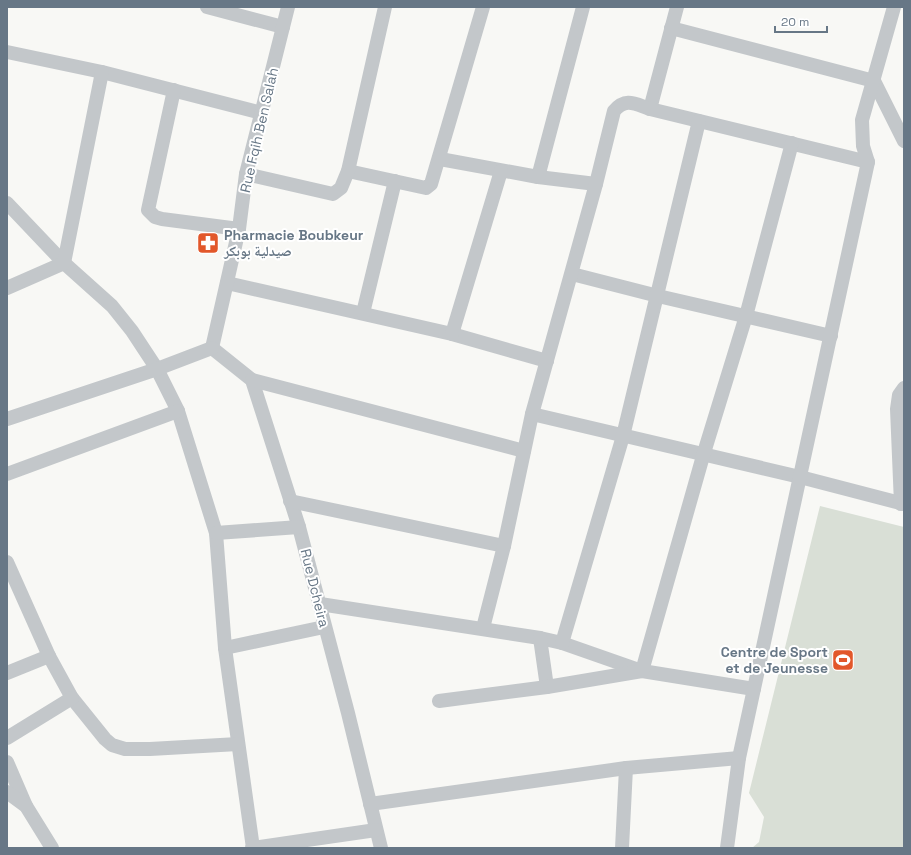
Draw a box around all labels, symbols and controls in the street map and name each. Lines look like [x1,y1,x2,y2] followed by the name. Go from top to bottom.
[775,8,827,34] scale bar
[781,14,809,30] text: 20 m
[236,66,282,194] street label: Rue Fqih Ben Salah
[223,226,364,260] place label: Pharmacie Boubkeur صيدلية بوبكر
[195,230,221,256] pharmacy icon: Pharmacie Boubkeur صيدلية بوبكر
[297,547,333,629] street label: Rue Dcheira
[721,643,828,677] place label: Centre de Sport et de Jeunesse
[830,647,856,673] sports icon: Centre de Sport et de Jeunesse

